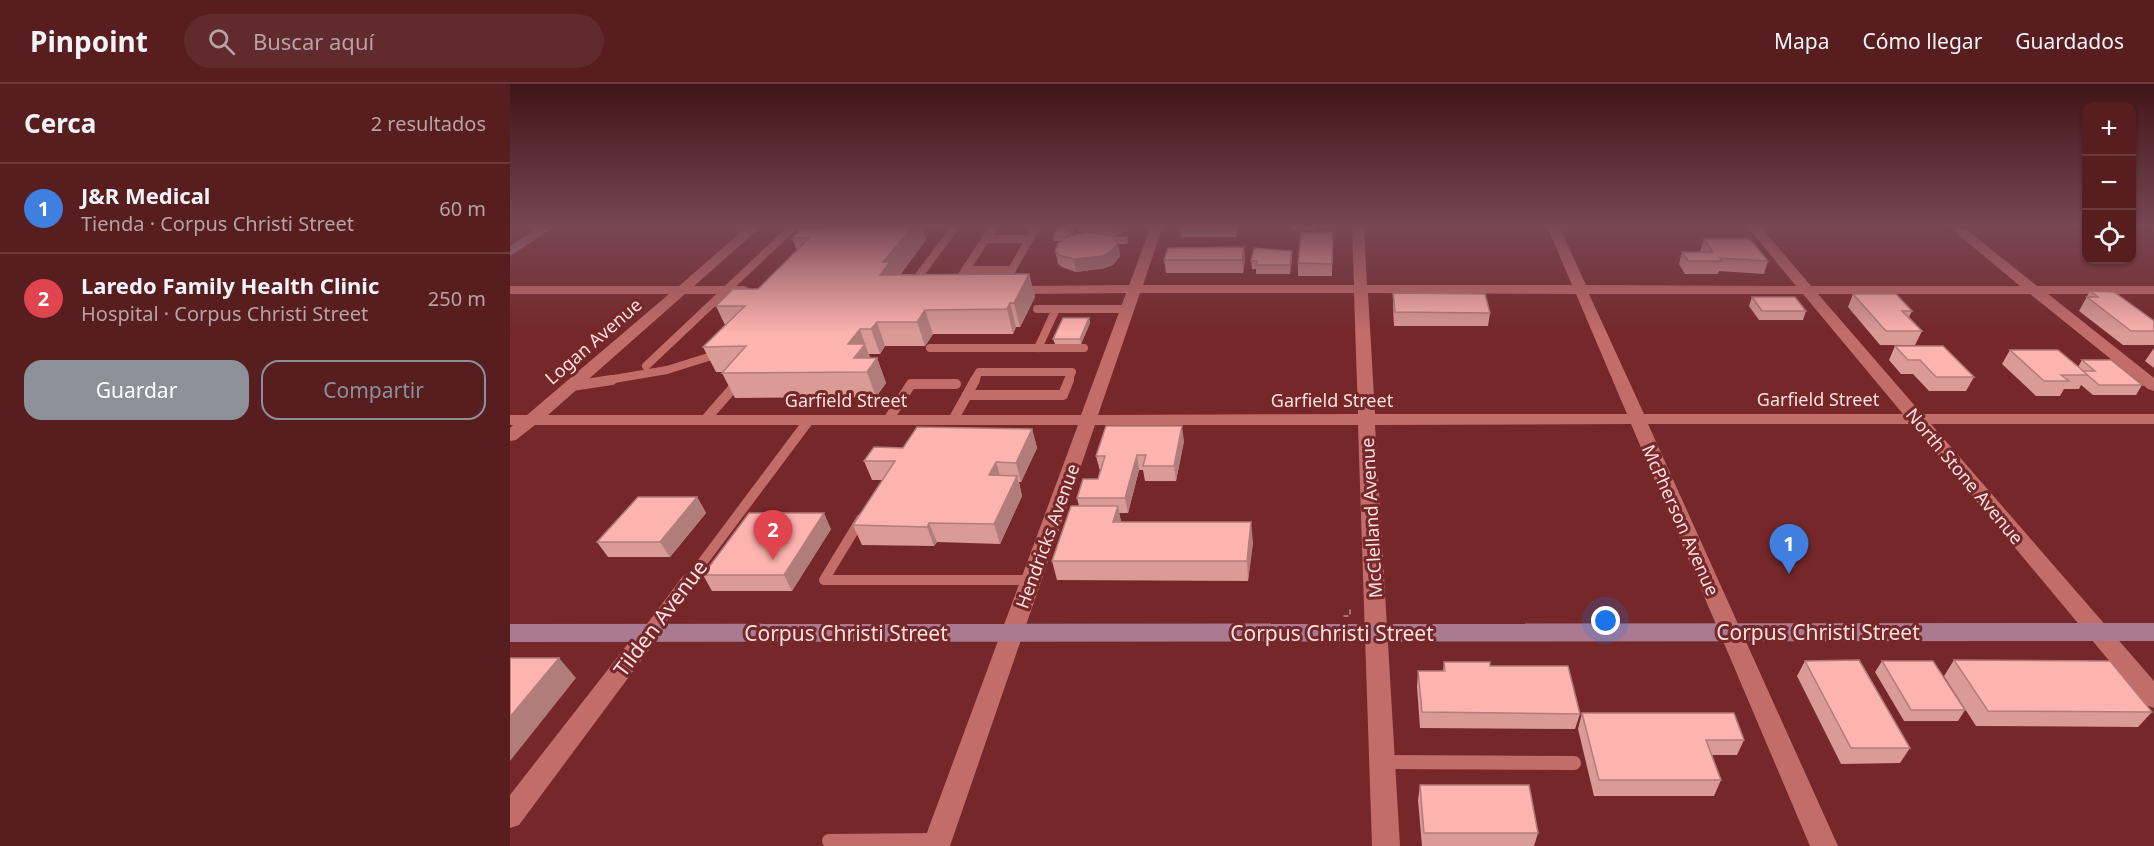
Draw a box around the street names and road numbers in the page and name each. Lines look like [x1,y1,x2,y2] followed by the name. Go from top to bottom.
[540,292,646,390] street label: Logan Avenue
[1757,387,1880,411] street label: Garfield Street
[785,388,908,412] street label: Garfield Street
[1271,388,1394,412] street label: Garfield Street
[1901,403,2029,549] street label: North Stone Avenue
[1355,437,1387,599] street label: McClelland Avenue
[1637,441,1725,599] street label: McPherson Avenue
[1010,460,1084,612] street label: Hendricks Avenue
[607,554,713,682] street label: Tilden Avenue
[1716,618,1920,646] street label: Corpus Christi Street
[744,619,948,647] street label: Corpus Christi Street
[1230,619,1434,647] street label: Corpus Christi Street

